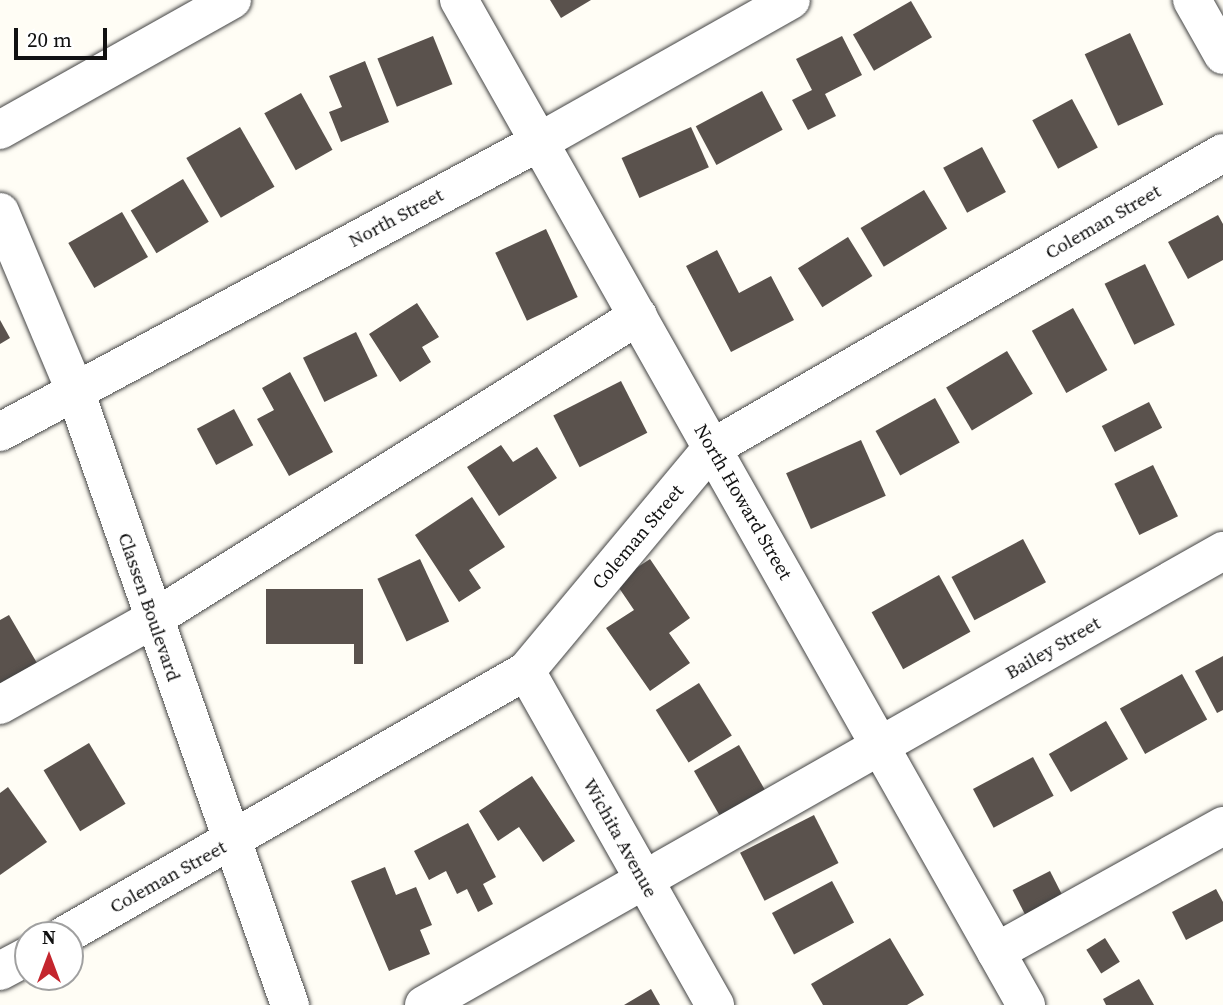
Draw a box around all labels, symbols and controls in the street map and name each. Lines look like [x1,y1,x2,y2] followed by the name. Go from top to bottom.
[18,14,110,58] scale bar
[27,25,72,54] text: 20 m
[1041,180,1165,264] street label: Coleman Street
[345,184,447,252] street label: North Street
[689,420,797,584] street label: North Howard Street
[588,480,688,594] street label: Coleman Street
[113,530,185,684] street label: Classen Boulevard
[1002,612,1104,684] street label: Bailey Street
[578,775,662,901] street label: Wichita Avenue
[106,836,230,918] street label: Coleman Street
[14,921,84,991] north arrow
[42,924,56,950] text: N

